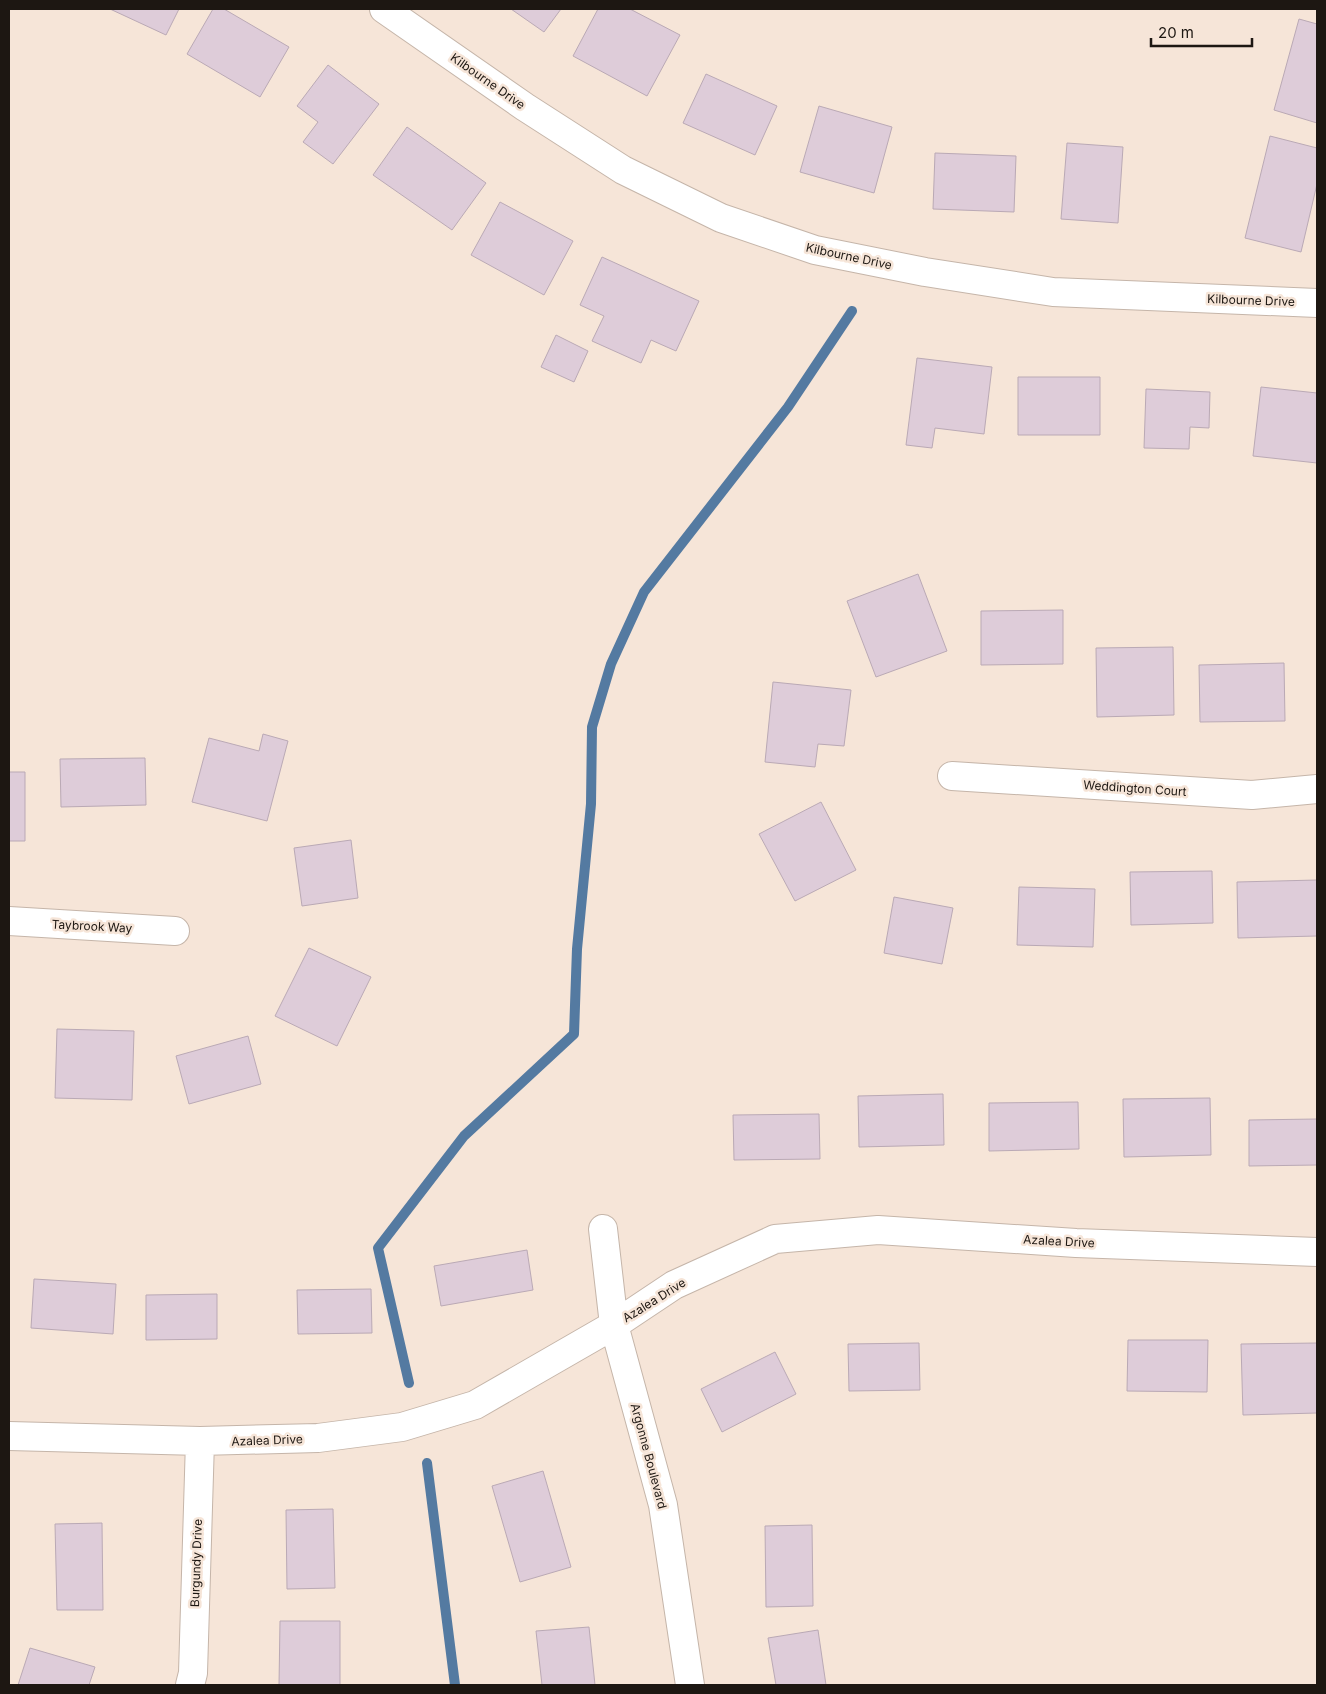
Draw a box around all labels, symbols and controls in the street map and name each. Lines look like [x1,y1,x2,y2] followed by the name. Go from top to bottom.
[1151,15,1252,47] scale bar
[1158,23,1194,42] text: 20 m
[448,50,528,112] street label: Kilbourne Drive
[805,240,893,272] street label: Kilbourne Drive
[1207,291,1295,309] street label: Kilbourne Drive
[1083,777,1187,799] street label: Weddington Court
[51,916,133,936] street label: Taybrook Way
[1023,1232,1095,1250] street label: Azalea Drive
[620,1275,688,1325] street label: Azalea Drive
[628,1402,670,1510] street label: Argonne Boulevard
[231,1431,303,1449] street label: Azalea Drive
[187,1519,205,1607] street label: Burgundy Drive

